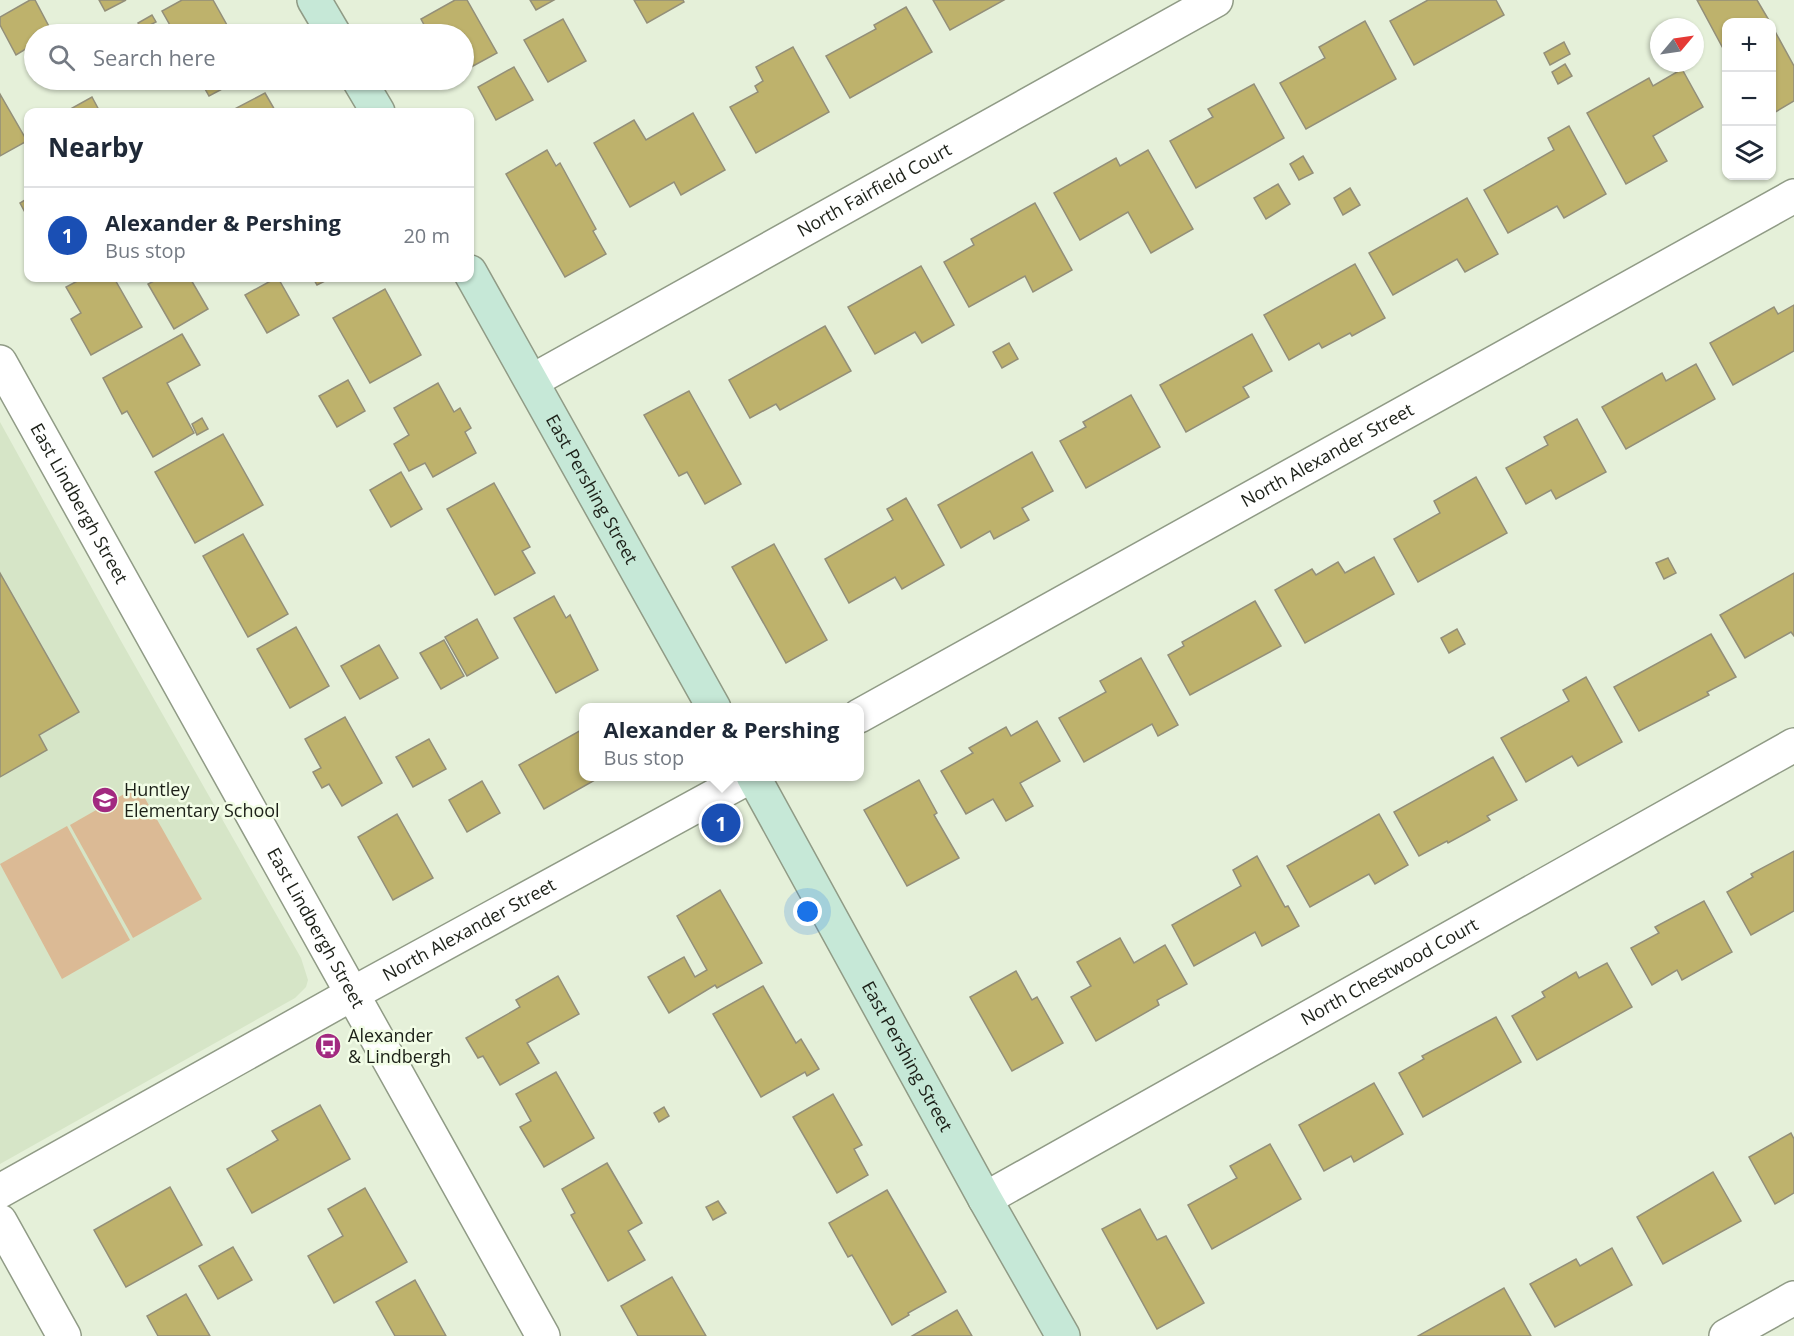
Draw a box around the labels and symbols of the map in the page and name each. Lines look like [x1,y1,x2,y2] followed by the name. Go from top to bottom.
[1650,18,1704,72] north arrow
[793,137,955,242] street label: North Fairfield Court
[1236,397,1418,512] street label: North Alexander Street
[541,410,644,568] street label: East Pershing Street
[25,419,134,587] street label: East Lindbergh Street
[124,777,280,822] place label: Huntley Elementary School
[90,785,120,815] school or university icon: Huntley Elementary School
[702,800,740,846] pin: 1
[262,843,371,1012] street label: East Lindbergh Street
[378,872,560,986] street label: North Alexander Street
[793,897,822,926] your location
[1296,912,1482,1030] street label: North Chestwood Court
[857,977,959,1136] street label: East Pershing Street
[348,1023,451,1068] place label: Alexander & Lindbergh
[313,1031,343,1061] bus stop icon: Alexander & Lindbergh

